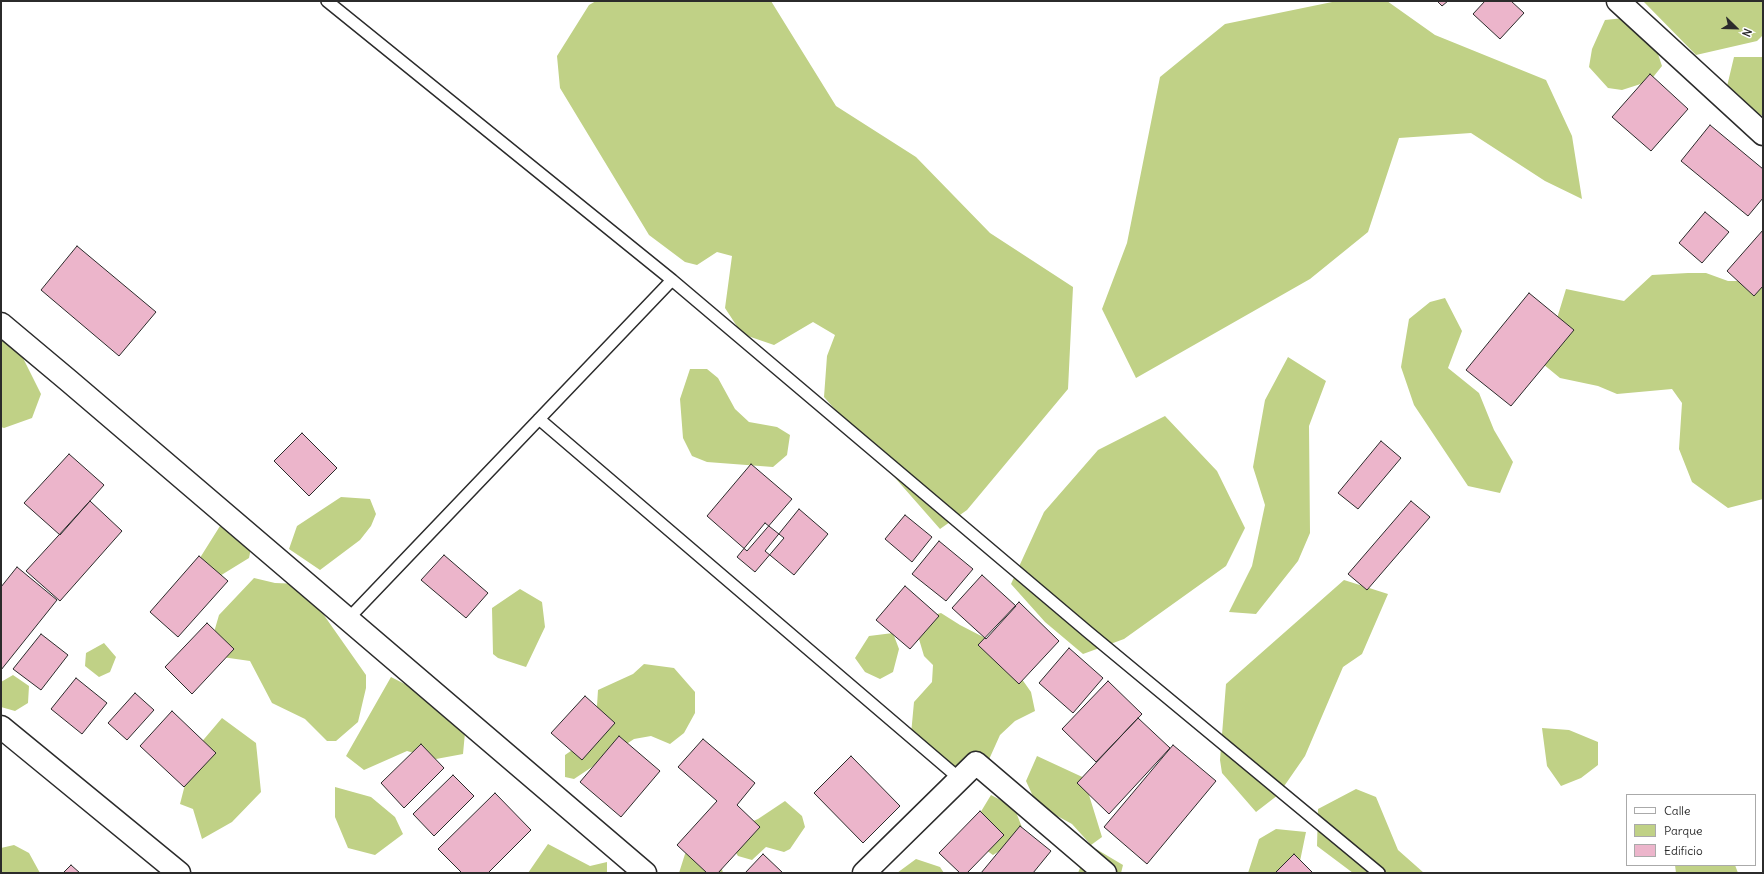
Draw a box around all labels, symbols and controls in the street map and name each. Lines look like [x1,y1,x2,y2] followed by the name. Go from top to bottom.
[1716,8,1756,48] north arrow
[1739,26,1755,39] text: N
[1626,794,1756,866] legend
[1664,803,1691,818] text: Calle
[1664,823,1703,838] text: Parque
[1664,843,1703,858] text: Edificio

